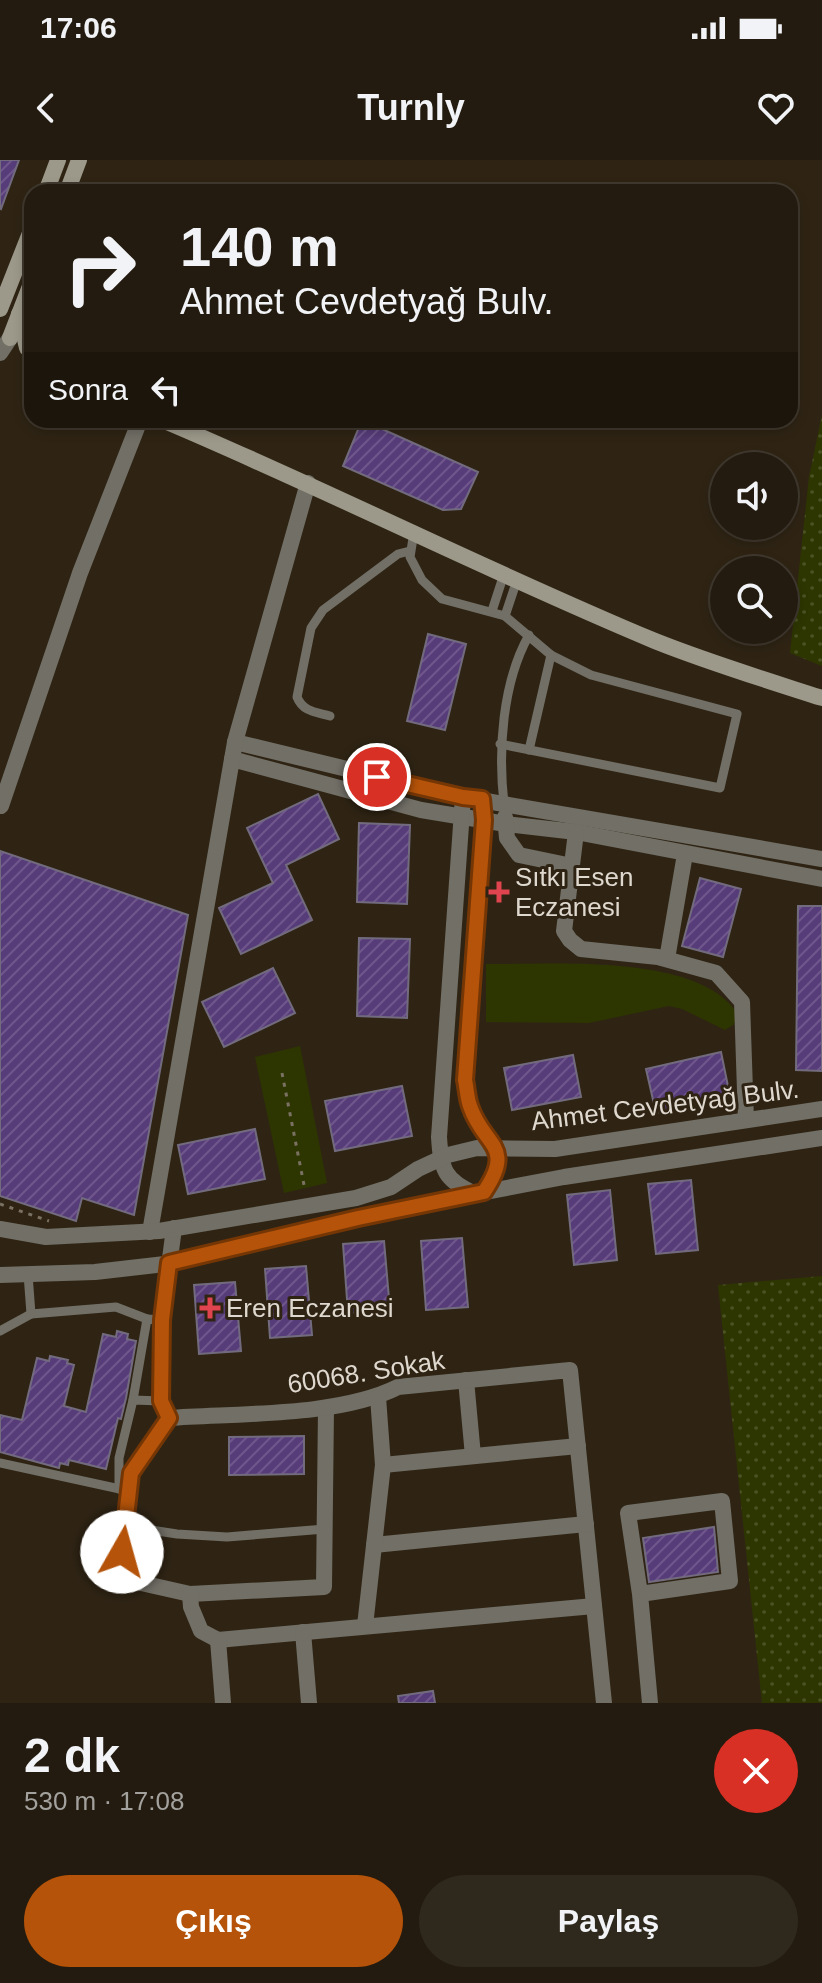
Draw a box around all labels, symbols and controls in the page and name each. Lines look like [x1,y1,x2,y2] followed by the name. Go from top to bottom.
[40,11,117,44] text: 17:06
[24,86,68,130] icon: back
[754,86,798,130] icon: heart
[357,87,465,128] text: Turnly
[180,215,339,278] text: 140 m
[48,216,152,320] icon: right
[180,281,554,322] text: Ahmet Cevdetyağ Bulv.
[144,368,188,412] icon: left
[48,373,128,406] text: Sonra
[710,452,798,644] map controls
[710,452,798,540] button: sound
[710,556,798,644] button: search
[343,743,411,811] pin
[355,755,399,799] icon: arrive
[515,862,634,922] place label: Sıtkı Esen Eczanesi
[490,883,508,901] marker: Sıtkı Esen Eczanesi
[529,1074,801,1136] street label: Ahmet Cevdetyağ Bulv.
[226,1293,394,1323] place label: Eren Eczanesi
[201,1299,219,1317] marker: Eren Eczanesi
[285,1345,448,1399] street label: 60068. Sokak
[80,1510,164,1594] position arrow
[24,1729,120,1782] text: 2 dk
[714,1729,798,1813] button: close
[24,1786,184,1816] text: 530 m · 17:08
[24,1875,403,1967] button: Çıkış
[419,1875,798,1967] button: Paylaş

